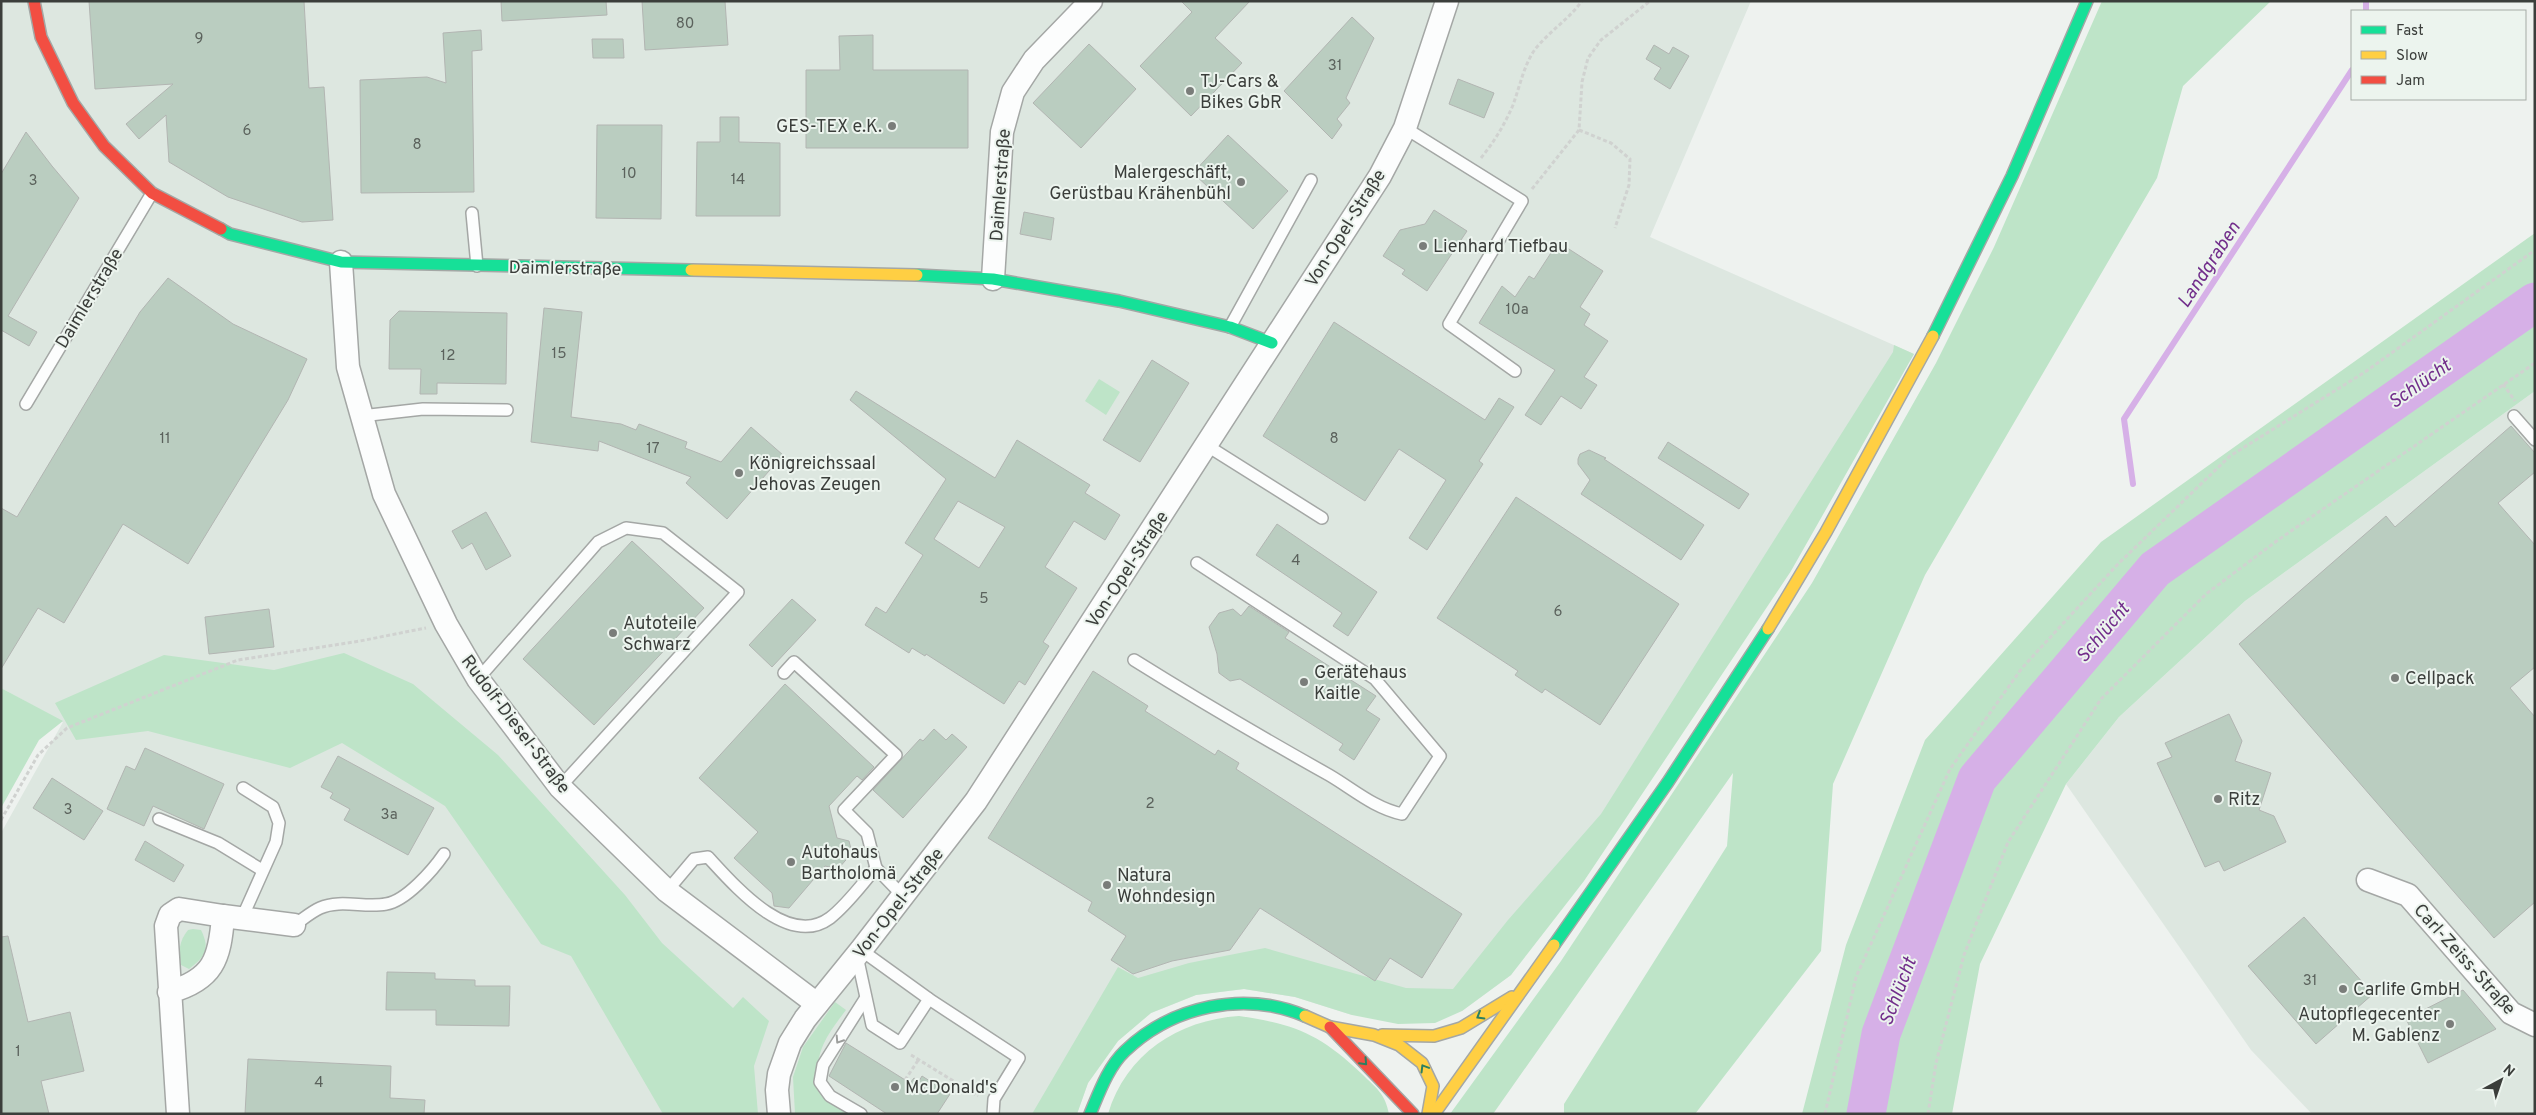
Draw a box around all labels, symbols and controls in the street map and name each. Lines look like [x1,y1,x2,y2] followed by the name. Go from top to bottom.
[2351,10,2526,100] legend
[676,15,694,34] house number: 80
[2396,22,2424,41] text: Fast
[195,30,203,49] house number: 9
[2396,47,2428,66] text: Slow
[1328,57,1342,76] house number: 31
[1200,71,1282,115] place label: TJ-Cars & Bikes GbR
[2396,72,2425,91] text: Jam
[1184,85,1196,97] marker: TJ-Cars & Bikes GbR
[776,116,882,139] place label: GES-TEX e.K.
[886,120,898,132] marker: GES-TEX e.K.
[243,122,252,141] house number: 6
[986,128,1017,242] street label: Daimlerstraße
[412,136,422,155] house number: 8
[1049,162,1231,206] place label: Malergeschäft, Gerüstbau Krähenbühl
[621,165,637,184] house number: 10
[1301,166,1392,292] street label: Von-Opel-Straße
[731,171,745,190] house number: 14
[28,172,38,191] house number: 3
[1235,176,1247,188] marker: Malergeschäft, Gerüstbau Krähenbühl
[2173,217,2247,313] water label: Landgraben
[1433,236,1568,259] place label: Lienhard Tiefbau
[1417,240,1429,252] marker: Lienhard Tiefbau
[51,245,129,353] street label: Daimlerstraße
[508,257,622,282] street label: Daimlerstraße
[1505,301,1529,320] house number: 10a
[552,345,566,364] house number: 15
[441,347,455,366] house number: 12
[2384,354,2457,415] water label: Schlücht
[159,430,171,449] house number: 11
[1329,430,1339,449] house number: 8
[646,440,660,459] house number: 17
[749,453,881,497] place label: Königreichssaal Jehovas Zeugen
[733,467,745,479] marker: Königreichssaal Jehovas Zeugen
[1082,507,1175,633] street label: Von-Opel-Straße
[1291,552,1301,571] house number: 4
[979,590,989,609] house number: 5
[2072,597,2136,668] water label: Schlücht
[1554,603,1563,622] house number: 6
[623,613,697,657] place label: Autoteile Schwarz
[607,627,619,639] marker: Autoteile Schwarz
[455,651,575,799] street label: Rudolf-Diesel-Straße
[1314,662,1407,706] place label: Gerätehaus Kaitle
[2405,668,2475,691] place label: Cellpack
[2389,672,2401,684] marker: Cellpack
[1298,676,1310,688] marker: Gerätehaus Kaitle
[2228,789,2260,812] place label: Ritz
[2212,793,2224,805] marker: Ritz
[1145,795,1155,814] house number: 2
[63,801,73,820] house number: 3
[380,806,398,825] house number: 3a
[801,842,896,886] place label: Autohaus Bartholomä
[849,844,950,964] street label: Von-Opel-Straße
[785,856,797,868] marker: Autohaus Bartholomä
[1117,865,1216,909] place label: Natura Wohndesign
[1101,879,1113,891] marker: Natura Wohndesign
[2408,900,2520,1020] street label: Carl-Zeiss-Straße
[1875,953,1923,1029] water label: Schlücht
[2303,972,2317,991] house number: 31
[2353,979,2460,1002] place label: Carlife GmbH
[2337,983,2349,995] marker: Carlife GmbH
[2298,1004,2440,1048] place label: Autopflegecenter M. Gablenz
[1476,1010,1485,1020] one-way arrow
[2444,1018,2456,1030] marker: Autopflegecenter M. Gablenz
[835,1035,845,1044] one-way arrow
[15,1043,21,1062] house number: 1
[2476,1055,2526,1105] north arrow
[1358,1056,1367,1065] one-way arrow
[2499,1061,2518,1081] text: N
[1420,1064,1430,1073] one-way arrow
[314,1074,324,1093] house number: 4
[905,1077,997,1100] place label: McDonald's
[889,1081,901,1093] marker: McDonald's

